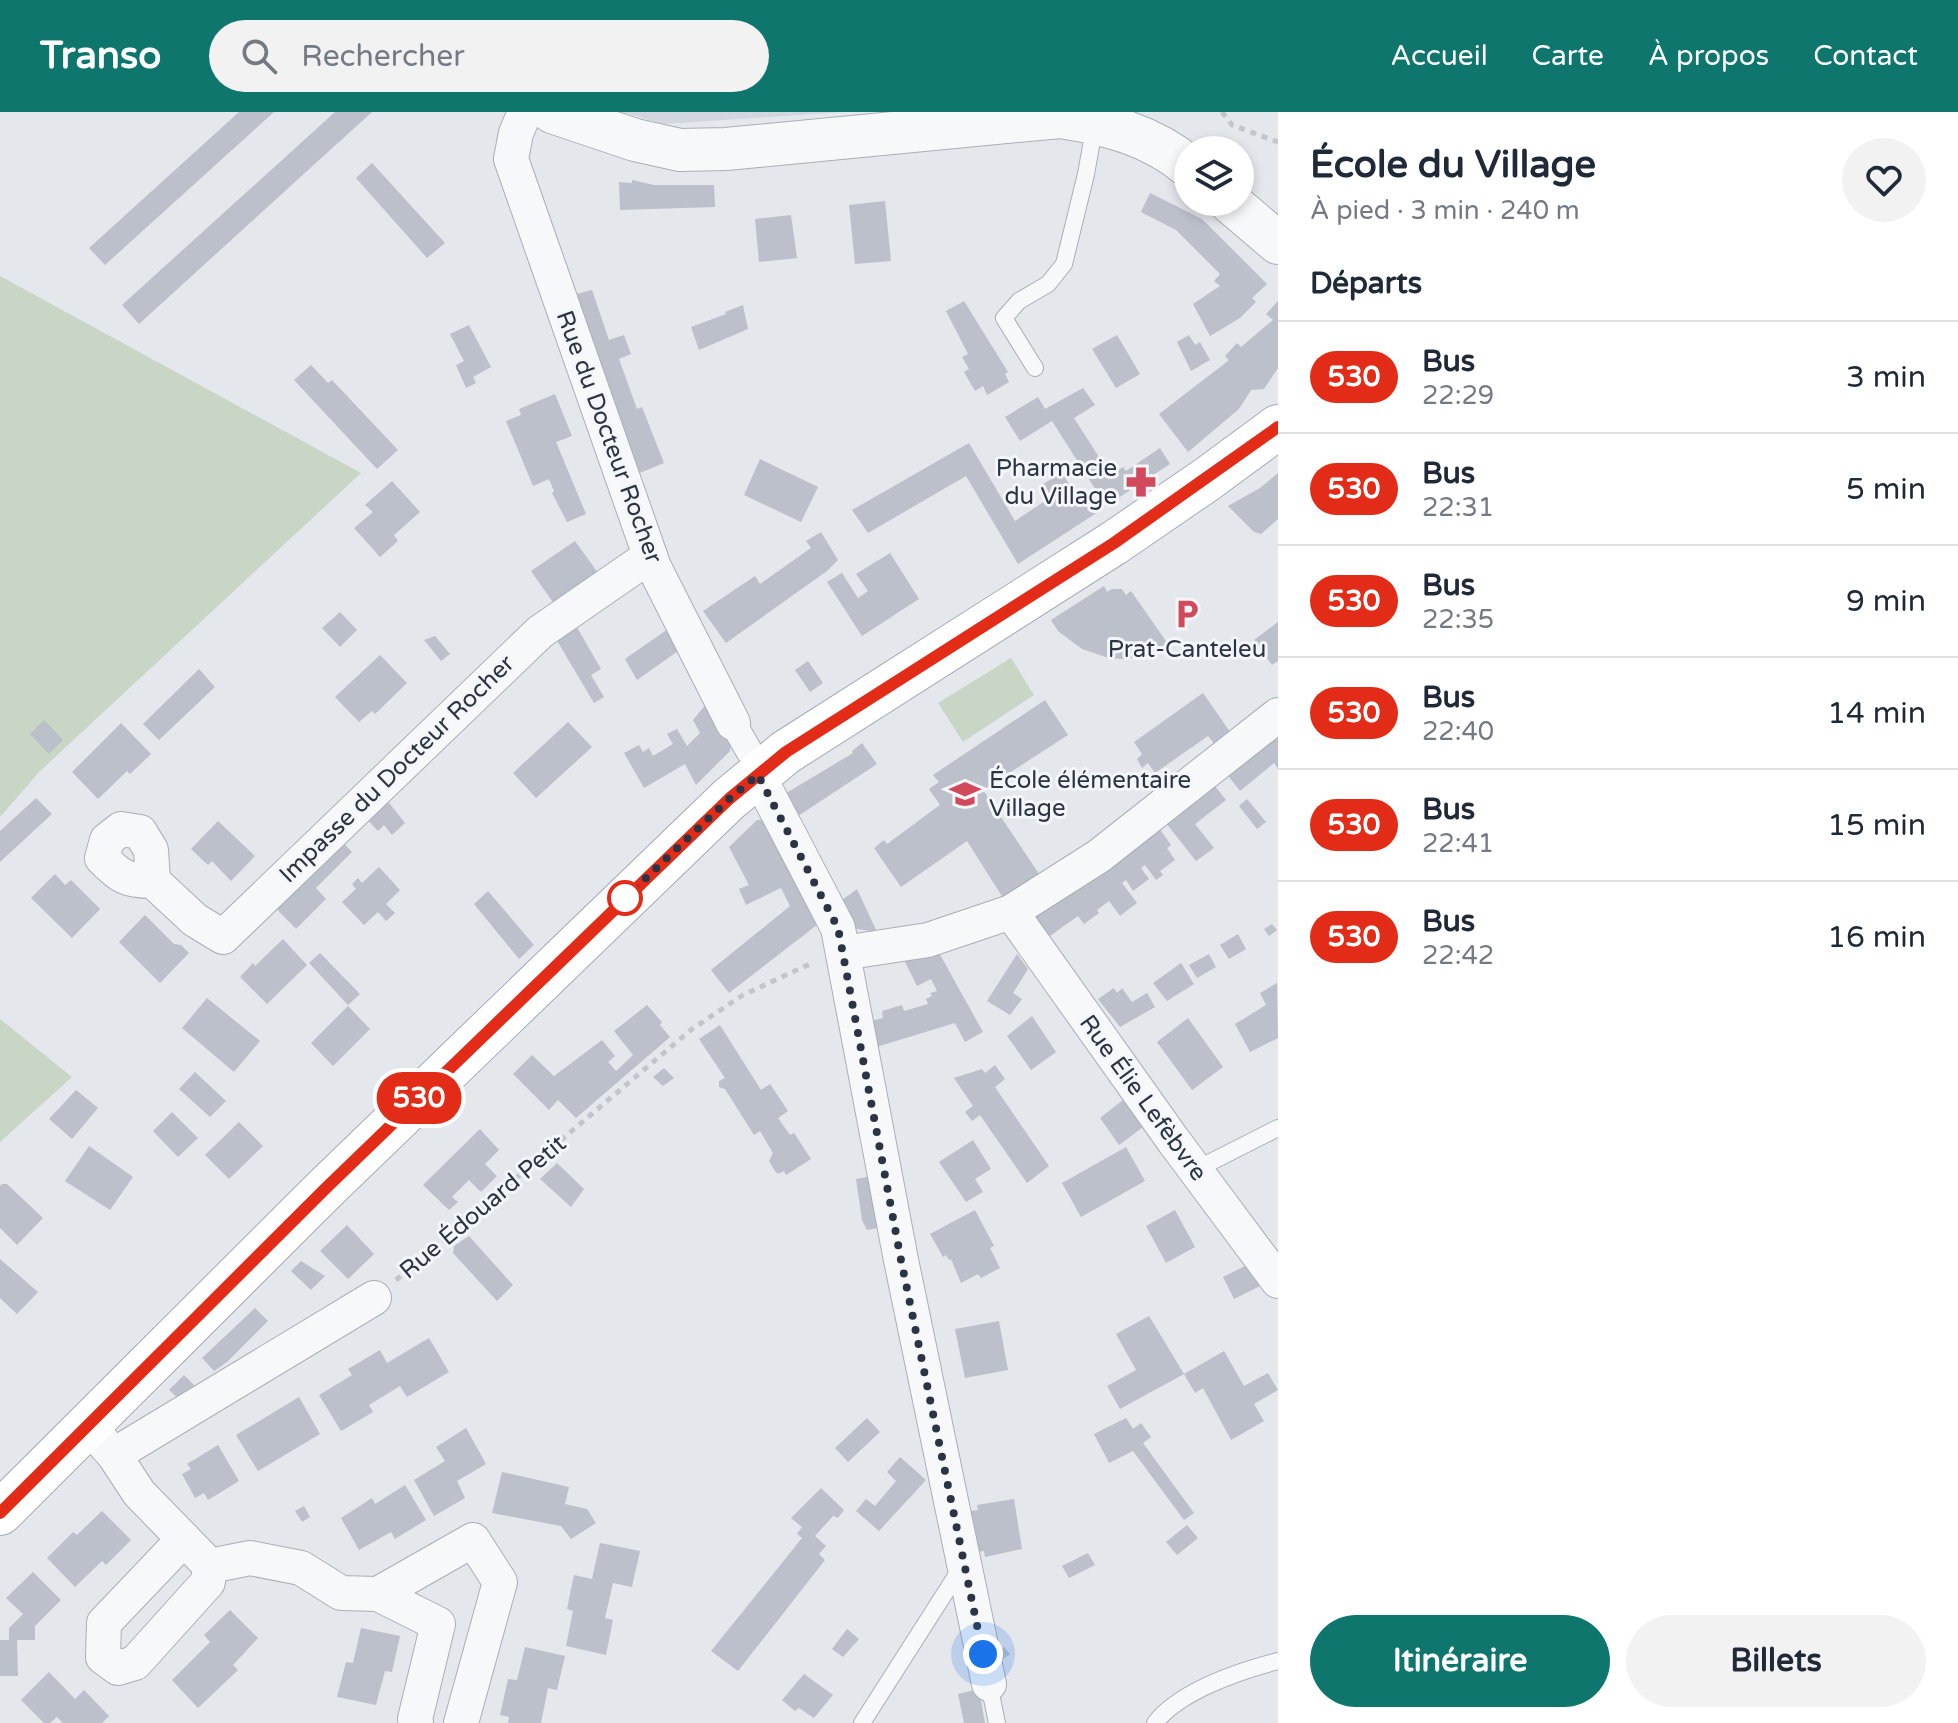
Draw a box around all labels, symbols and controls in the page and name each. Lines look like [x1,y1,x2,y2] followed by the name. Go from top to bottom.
[209,20,769,92] search box
[40,33,161,79] text: Transo
[237,34,281,78] icon: search
[301,38,465,75] text: Rechercher
[1390,39,1488,73] text: Accueil
[1532,39,1604,73] text: Carte
[1648,39,1769,73] text: À propos
[1813,39,1918,73] text: Contact
[1174,136,1254,216] map controls
[1174,136,1254,216] button: layers
[1842,138,1926,222] button: heart
[1310,142,1596,188] text: École du Village
[1310,195,1580,226] text: À pied · 3 min · 240 m
[1310,265,1422,302] text: Départs
[550,307,669,568] street label: Rue du Docteur Rocher
[1422,343,1475,380] text: Bus
[1846,359,1926,396] text: 3 min
[1328,360,1380,394] text: 530
[1422,380,1494,411] text: 22:29
[996,454,1117,511] place label: Pharmacie du Village
[1422,455,1475,492] text: Bus
[1124,465,1158,499] pharmacy icon: Pharmacie du Village
[1846,471,1926,508] text: 5 min
[1328,472,1380,506] text: 530
[1422,492,1494,523] text: 22:31
[1422,567,1475,604] text: Bus
[1846,583,1926,620] text: 9 min
[1328,584,1380,618] text: 530
[1170,597,1204,631] parking icon: Prat-Canteleu
[1422,604,1494,635] text: 22:35
[1108,635,1266,664] place label: Prat-Canteleu
[273,648,521,889] street label: Impasse du Docteur Rocher
[1422,679,1475,716] text: Bus
[1827,695,1926,732] text: 14 min
[1328,696,1380,730] text: 530
[1422,716,1494,747] text: 22:40
[989,765,1191,823] place label: École élémentaire Village
[948,777,982,811] school or university icon: École élémentaire Village
[1422,791,1475,828] text: Bus
[1827,807,1926,844] text: 15 min
[1328,808,1380,842] text: 530
[1422,828,1494,859] text: 22:41
[608,881,642,915] unlabelled marker
[1422,903,1475,940] text: Bus
[1827,919,1926,956] text: 16 min
[1328,920,1380,954] text: 530
[1422,940,1494,971] text: 22:42
[1073,1009,1214,1187] street label: Rue Élie Lefèbvre
[373,1072,465,1124] line badge: 530
[393,1081,445,1115] text: 530
[393,1128,572,1285] street label: Rue Édouard Petit
[1310,1615,1610,1707] button: Itinéraire
[1626,1615,1926,1707] button: Billets
[963,1634,1003,1674] your location

